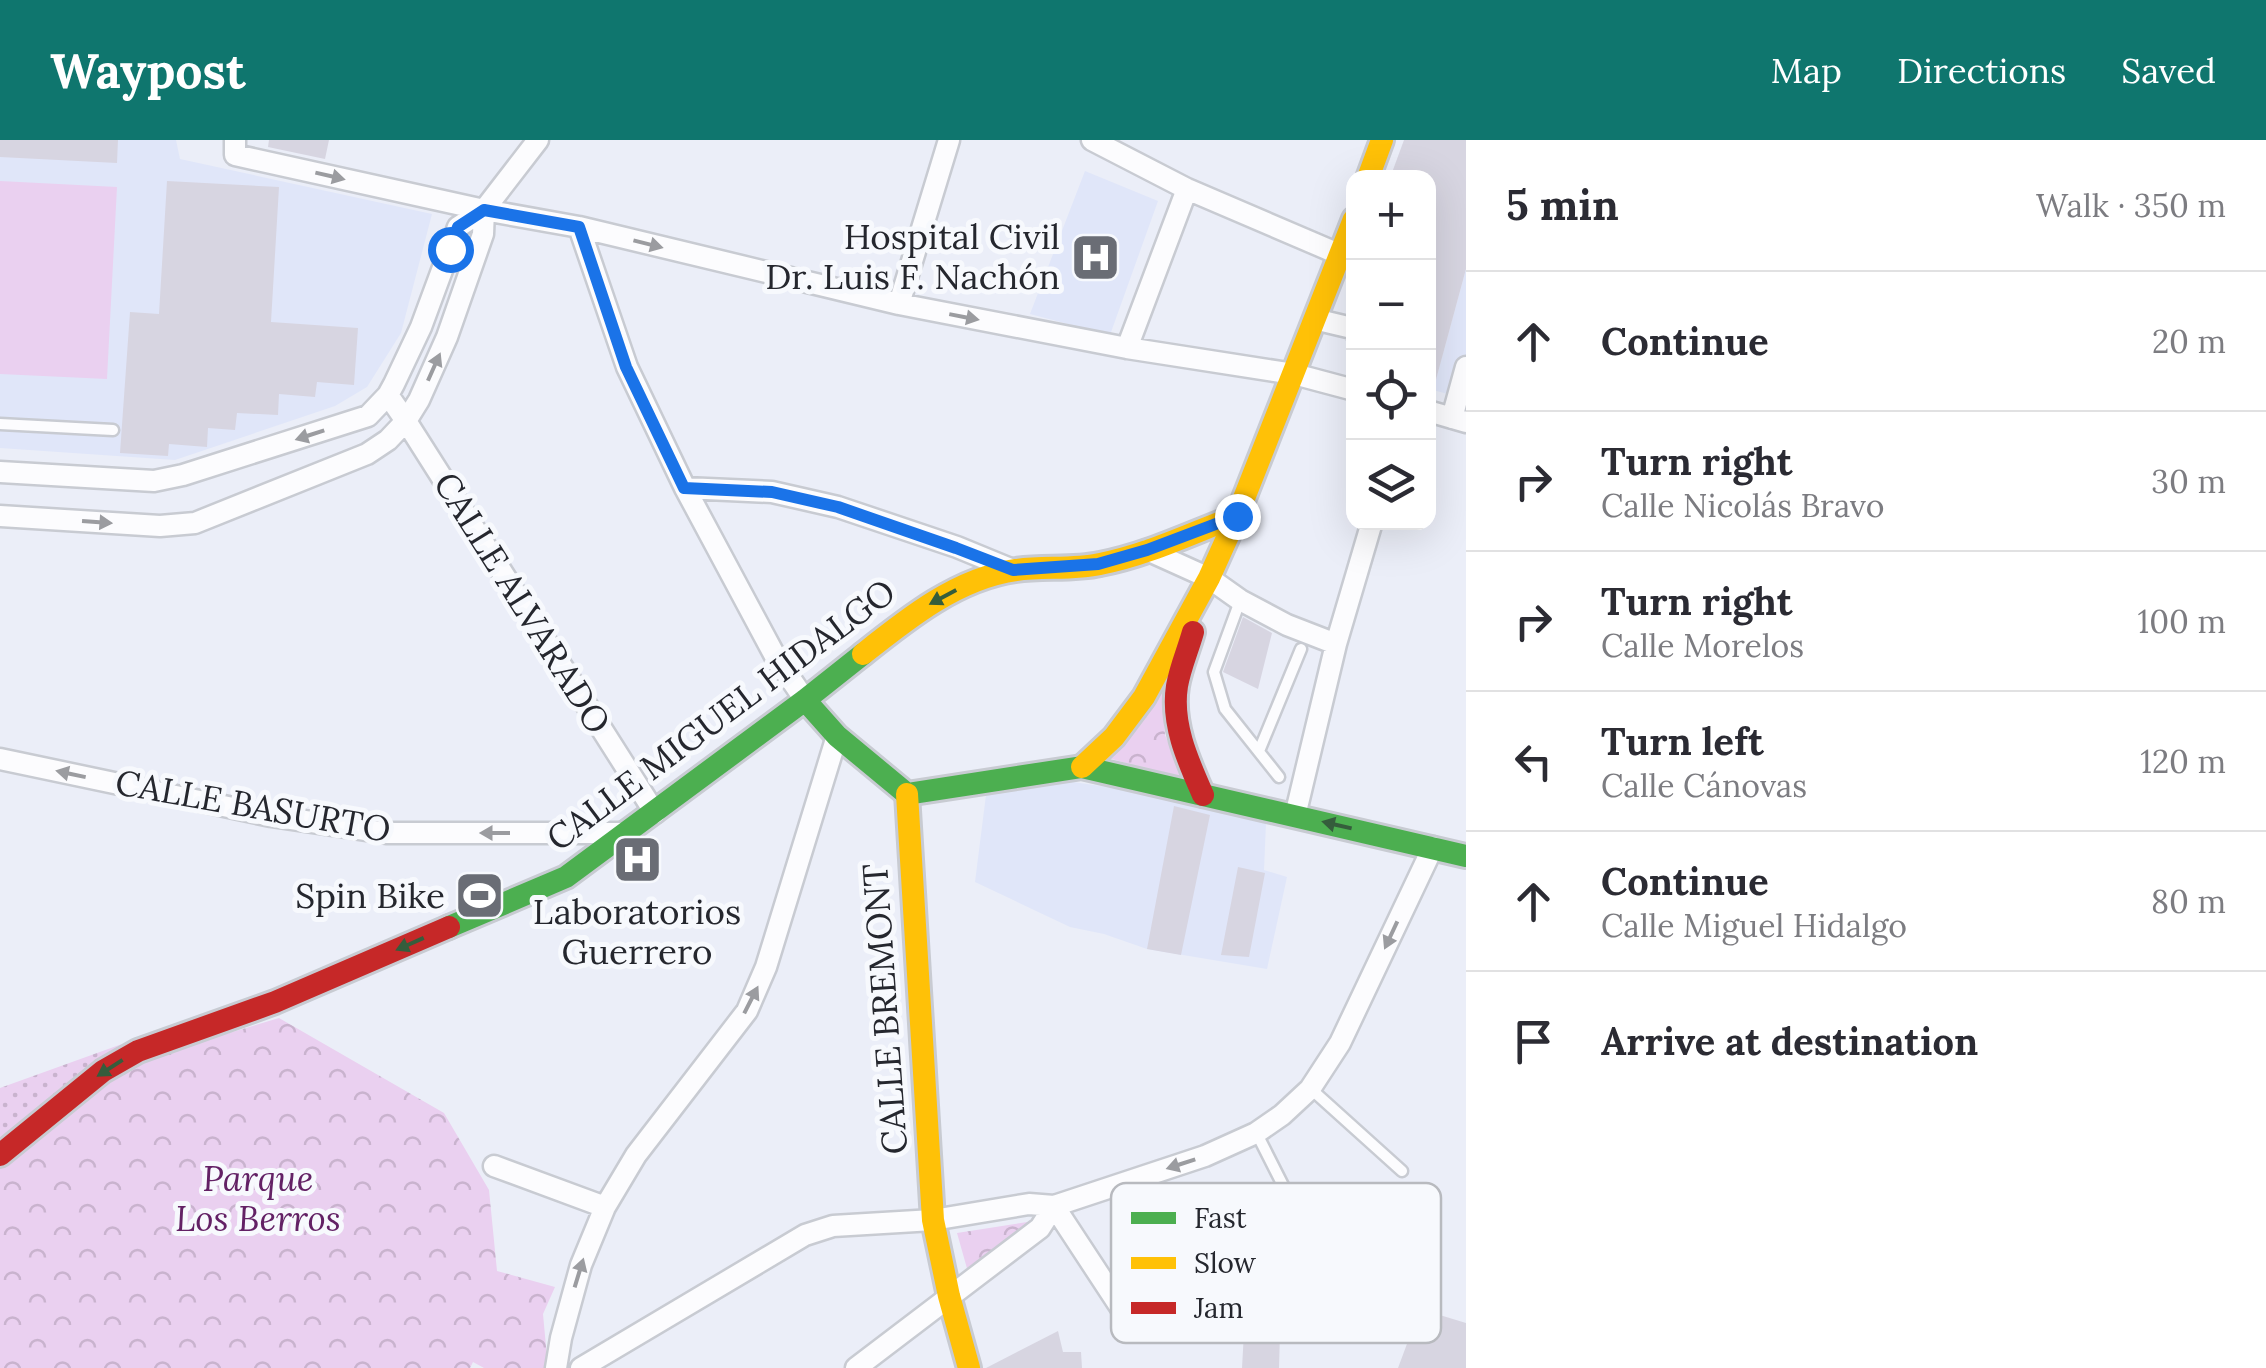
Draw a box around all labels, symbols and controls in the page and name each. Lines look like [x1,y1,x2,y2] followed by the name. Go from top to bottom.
[50,40,246,101] text: Waypost
[1771,48,1842,93] text: Map
[1897,48,2066,93] text: Directions
[2121,48,2216,93] text: Saved
[315,169,346,184] one-way arrow
[1346,170,1436,530] map controls
[1346,170,1436,260] button: +
[1506,178,1619,232] text: 5 min
[2036,185,2226,226] text: Walk · 350 m
[765,214,1060,299] place label: Hospital Civil Dr. Luis F. Nachón
[428,227,474,273] route start
[1069,231,1121,283] hospital icon: Hospital Civil Dr. Luis F. Nachón
[633,237,664,252] one-way arrow
[1346,260,1436,350] button: −
[949,310,981,325] one-way arrow
[1506,314,1561,369] icon: ahead
[1601,317,1769,365] text: Continue
[2152,321,2226,362] text: 20 m
[1346,350,1436,440] button: locate
[425,352,442,381] one-way arrow
[294,428,324,443] one-way arrow
[1601,437,1792,485] text: Turn right
[1346,440,1436,530] button: layers
[1506,454,1561,509] icon: right
[2151,461,2226,502] text: 30 m
[424,464,621,742] street label: CALLE ALVARADO
[1601,485,1885,526] text: Calle Nicolás Bravo
[1215,494,1261,540] route end
[82,514,114,530] one-way arrow
[537,569,904,861] street label: CALLE MIGUEL HIDALGO
[1601,577,1792,625] text: Turn right
[929,589,958,606] one-way arrow
[1506,594,1561,649] icon: right
[2138,601,2226,642] text: 100 m
[1601,625,1804,666] text: Calle Morelos
[1601,717,1764,765] text: Turn left
[1506,734,1561,789] icon: left
[2140,741,2226,782] text: 120 m
[112,759,394,852] street label: CALLE BASURTO
[1601,765,1807,806] text: Calle Cánovas
[55,766,86,782] one-way arrow
[1321,817,1352,832] one-way arrow
[479,825,511,841] one-way arrow
[611,834,663,886] hospital icon: Laboratorios Guerrero
[1601,857,1769,905] text: Continue
[852,862,917,1156] street label: CALLE BREMONT
[454,870,506,922] sports icon: Spin Bike
[295,873,445,918] place label: Spin Bike
[1506,874,1561,929] icon: ahead
[2151,881,2226,922] text: 80 m
[533,889,741,974] place label: Laboratorios Guerrero
[1601,905,1907,946] text: Calle Miguel Hidalgo
[1382,921,1399,950] one-way arrow
[395,936,425,952] one-way arrow
[742,985,759,1014] one-way arrow
[1506,1014,1561,1069] icon: arrive
[1601,1017,1978,1065] text: Arrive at destination
[97,1058,124,1077] one-way arrow
[175,1156,341,1241] park label: Parque Los Berros
[1166,1158,1196,1173] one-way arrow
[1111,1183,1441,1343] legend
[1194,1200,1247,1236] text: Fast
[1194,1245,1257,1281] text: Slow
[572,1258,587,1288] one-way arrow
[1193,1290,1244,1326] text: Jam

